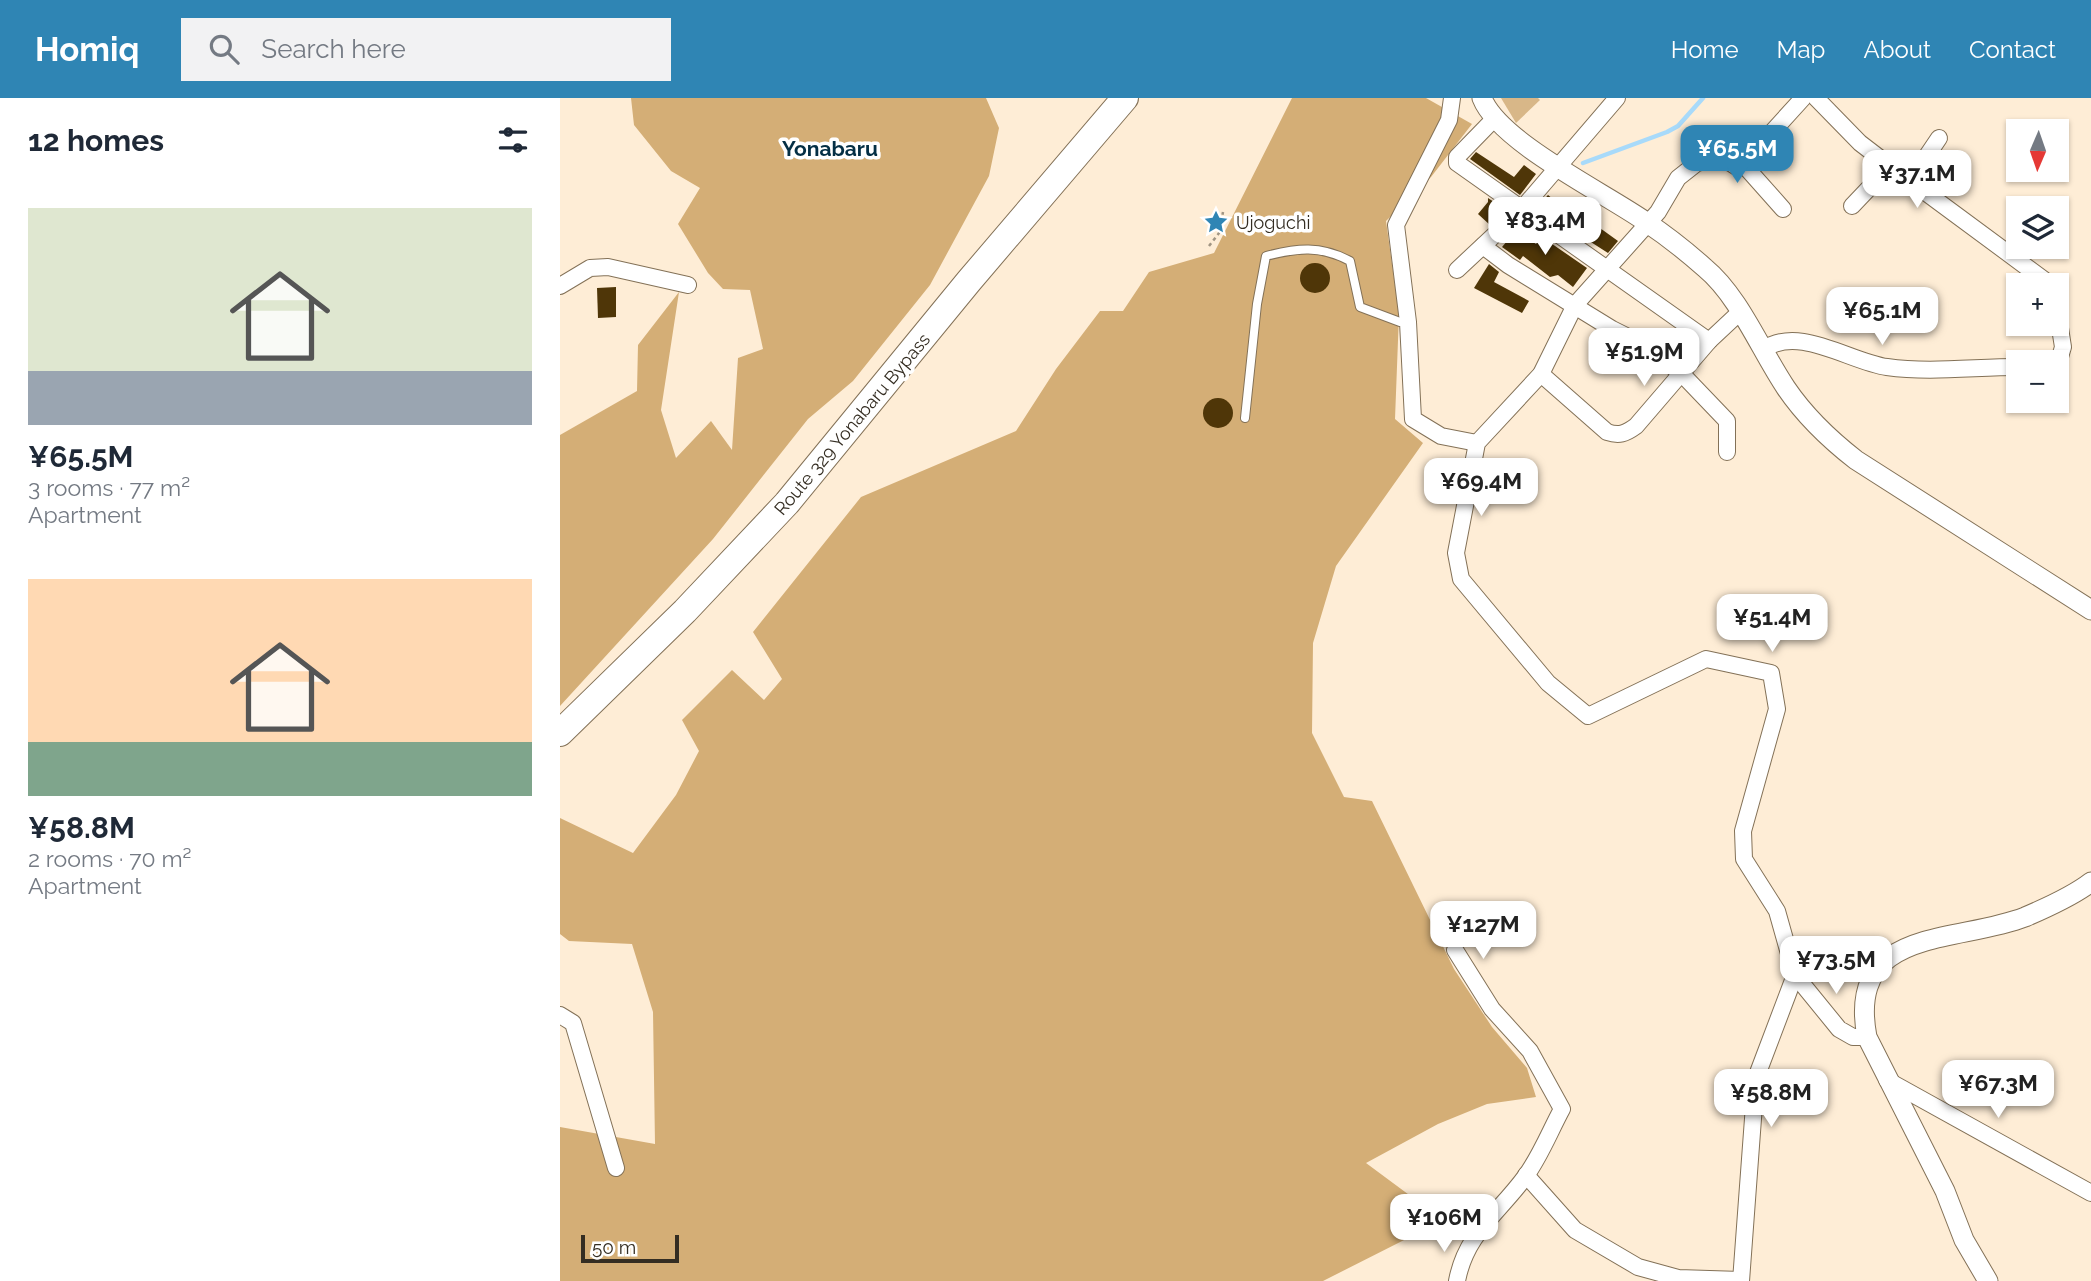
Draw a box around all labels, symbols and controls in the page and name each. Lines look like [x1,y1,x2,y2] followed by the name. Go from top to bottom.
[181,18,671,81] search box
[35,30,139,69] text: Homiq
[205,30,243,68] icon: search
[261,34,406,64] text: Search here
[1671,35,1739,64] text: Home
[1777,35,1825,64] text: Map
[1863,35,1931,64] text: About
[1969,35,2056,64] text: Contact
[2006,119,2068,182] north arrow
[2006,119,2069,413] map controls
[494,121,532,159] icon: filters
[28,123,164,158] text: 12 homes
[1680,126,1794,185] pin: ¥65.5M
[1697,134,1777,161] text: ¥65.5M
[782,136,878,161] district label: Yonabaru
[1860,150,1974,210] pin: ¥37.1M
[1878,159,1956,186] text: ¥37.1M
[2006,196,2069,259] button: layers
[1488,198,1602,257] pin: ¥83.4M
[1504,206,1586,233] text: ¥83.4M
[1202,208,1230,236] place icon: Ujoguchi
[1236,212,1310,233] place label: Ujoguchi
[217,253,343,379] icon: home
[2006,273,2069,336] button: +
[1825,288,1939,347] pin: ¥65.1M
[1842,296,1922,323] text: ¥65.1M
[1587,328,1701,388] pin: ¥51.9M
[770,329,934,519] street label: Route 329 Yonabaru Bypass
[1604,337,1684,364] text: ¥51.9M
[2006,350,2069,413] button: −
[28,439,134,474] text: ¥65.5M
[1424,458,1538,518] pin: ¥69.4M
[1440,467,1522,494] text: ¥69.4M
[28,474,190,501] text: 3 rooms · 77 m²
[28,501,142,528] text: Apartment
[1715,594,1829,654] pin: ¥51.4M
[1733,603,1811,630] text: ¥51.4M
[217,624,343,750] icon: home
[28,810,135,845] text: ¥58.8M
[28,845,191,872] text: 2 rooms · 70 m²
[28,872,142,899] text: Apartment
[1434,902,1532,961] pin: ¥127M
[1446,910,1520,937] text: ¥127M
[1779,936,1893,996] pin: ¥73.5M
[1796,945,1876,972] text: ¥73.5M
[1941,1060,2055,1120] pin: ¥67.3M
[1958,1069,2038,1096] text: ¥67.3M
[1714,1070,1828,1129] pin: ¥58.8M
[1730,1078,1812,1105] text: ¥58.8M
[1395,1194,1493,1254] pin: ¥106M
[1406,1203,1482,1230] text: ¥106M
[581,1232,679,1264] scale bar
[592,1236,636,1258] text: 50 m

